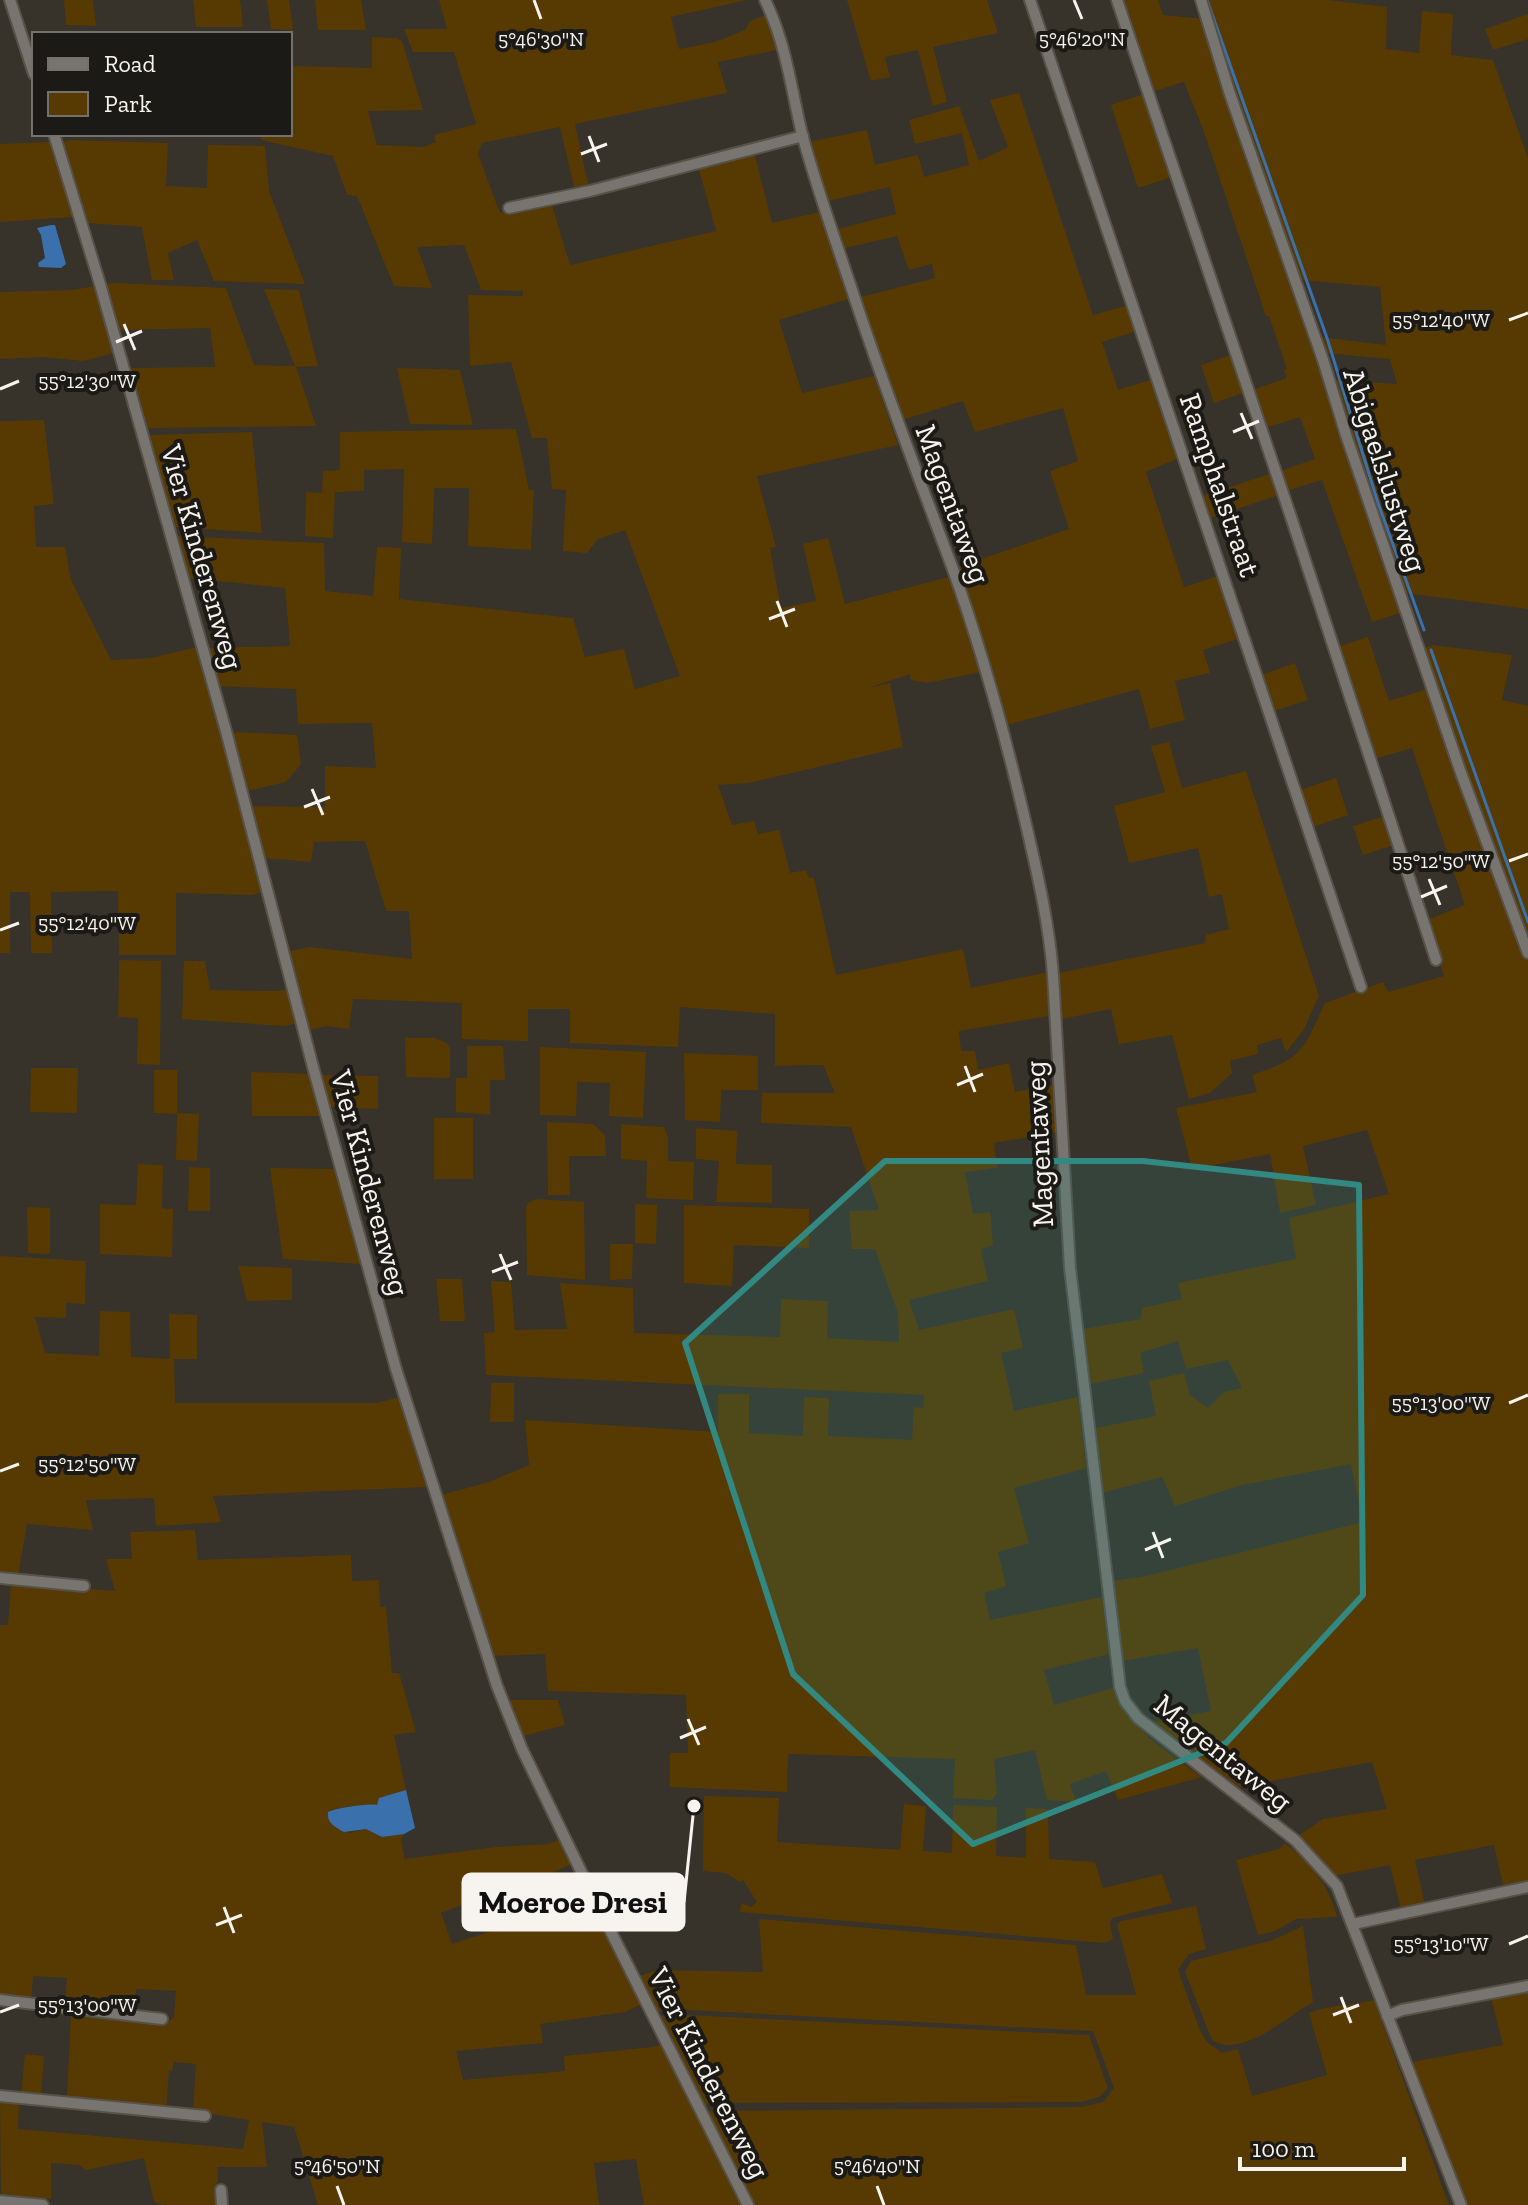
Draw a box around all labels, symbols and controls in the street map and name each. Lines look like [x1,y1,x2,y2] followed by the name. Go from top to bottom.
[498,27,584,51] text: 5°46'30"N
[1039,27,1126,51] text: 5°46'20"N
[32,32,292,136] legend
[104,49,156,78] text: Road
[104,89,152,118] text: Park
[1392,308,1490,332] text: 55°12'40"W
[1335,363,1435,577] street label: Abigaelslustweg
[38,369,136,393] text: 55°12'30"W
[1172,389,1268,581] street label: Ramphalstraat
[908,420,998,588] street label: Magentaweg
[152,439,251,674] street label: Vier Kinderenweg
[1392,849,1490,873] text: 55°12'50"W
[38,911,136,935] text: 55°12'40"W
[1017,1060,1061,1228] street label: Magentaweg
[322,1065,417,1300] street label: Vier Kinderenweg
[1392,1391,1491,1415] text: 55°13'00"W
[38,1452,136,1476] text: 55°12'50"W
[1147,1687,1299,1819] street label: Magentaweg
[463,1874,684,1930] callout: Moeroe Dresi
[479,1883,667,1921] text: Moeroe Dresi
[1393,1932,1489,1956] text: 55°13'10"W
[640,1960,778,2185] street label: Vier Kinderenweg
[38,1993,137,2017] text: 55°13'00"W
[1240,2121,1404,2171] scale bar
[1252,2134,1315,2163] text: 100 m
[294,2154,380,2178] text: 5°46'50"N
[834,2154,920,2178] text: 5°46'40"N

